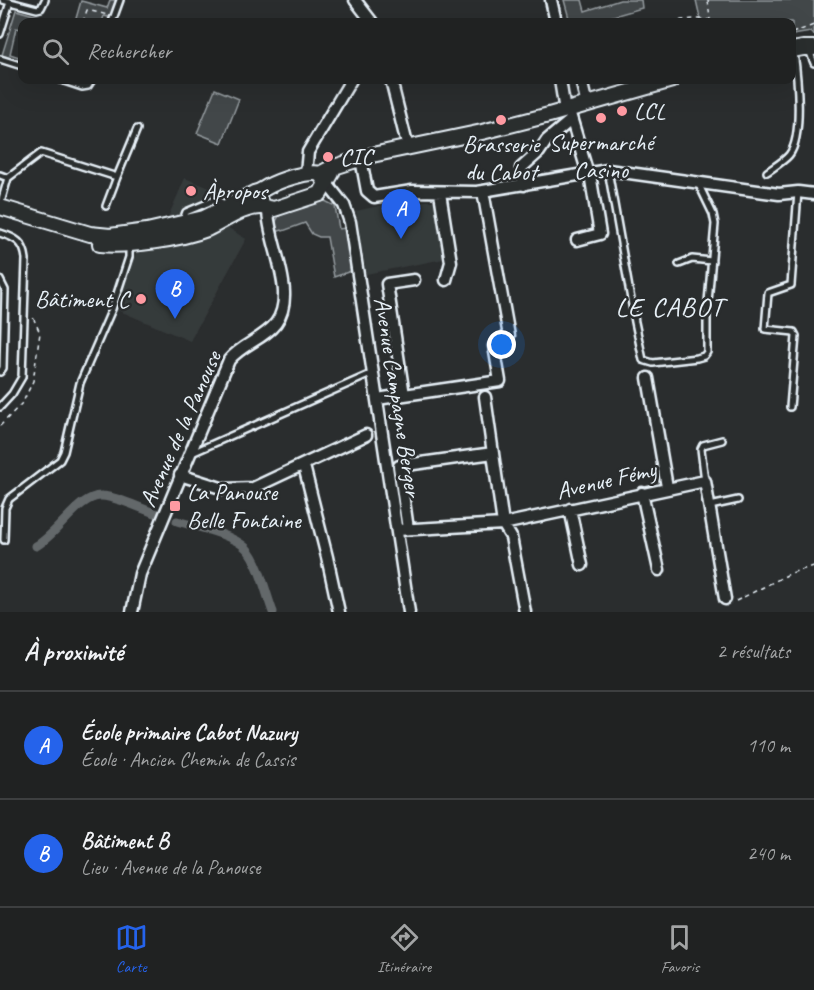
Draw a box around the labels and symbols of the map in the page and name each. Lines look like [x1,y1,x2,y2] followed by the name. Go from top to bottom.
[634,96,666,126] place label: LCL
[615,104,629,118] marker: LCL
[594,111,608,125] marker: Supermarché Casino
[494,113,508,127] marker: Brasserie du Cabot
[549,127,658,185] place label: Supermarché Casino
[463,129,541,187] place label: Brasserie du Cabot
[340,142,376,172] place label: CIC
[321,150,335,164] marker: CIC
[203,176,270,206] place label: Àpropos
[184,184,198,198] marker: Àpropos
[382,190,420,239] pin: A
[156,270,195,319] pin: B
[35,284,132,314] place label: Bâtiment C
[615,290,729,324] district label: LE CABOT
[134,292,148,306] marker: Bâtiment C
[367,295,429,501] street label: Avenue Campagne Berger
[487,330,516,359] your location
[132,344,229,512] street label: Avenue de la Panouse
[553,454,660,506] street label: Avenue Fémy
[187,477,303,535] place label: La Panouse Belle Fontaine
[168,499,182,513] marker: La Panouse Belle Fontaine

